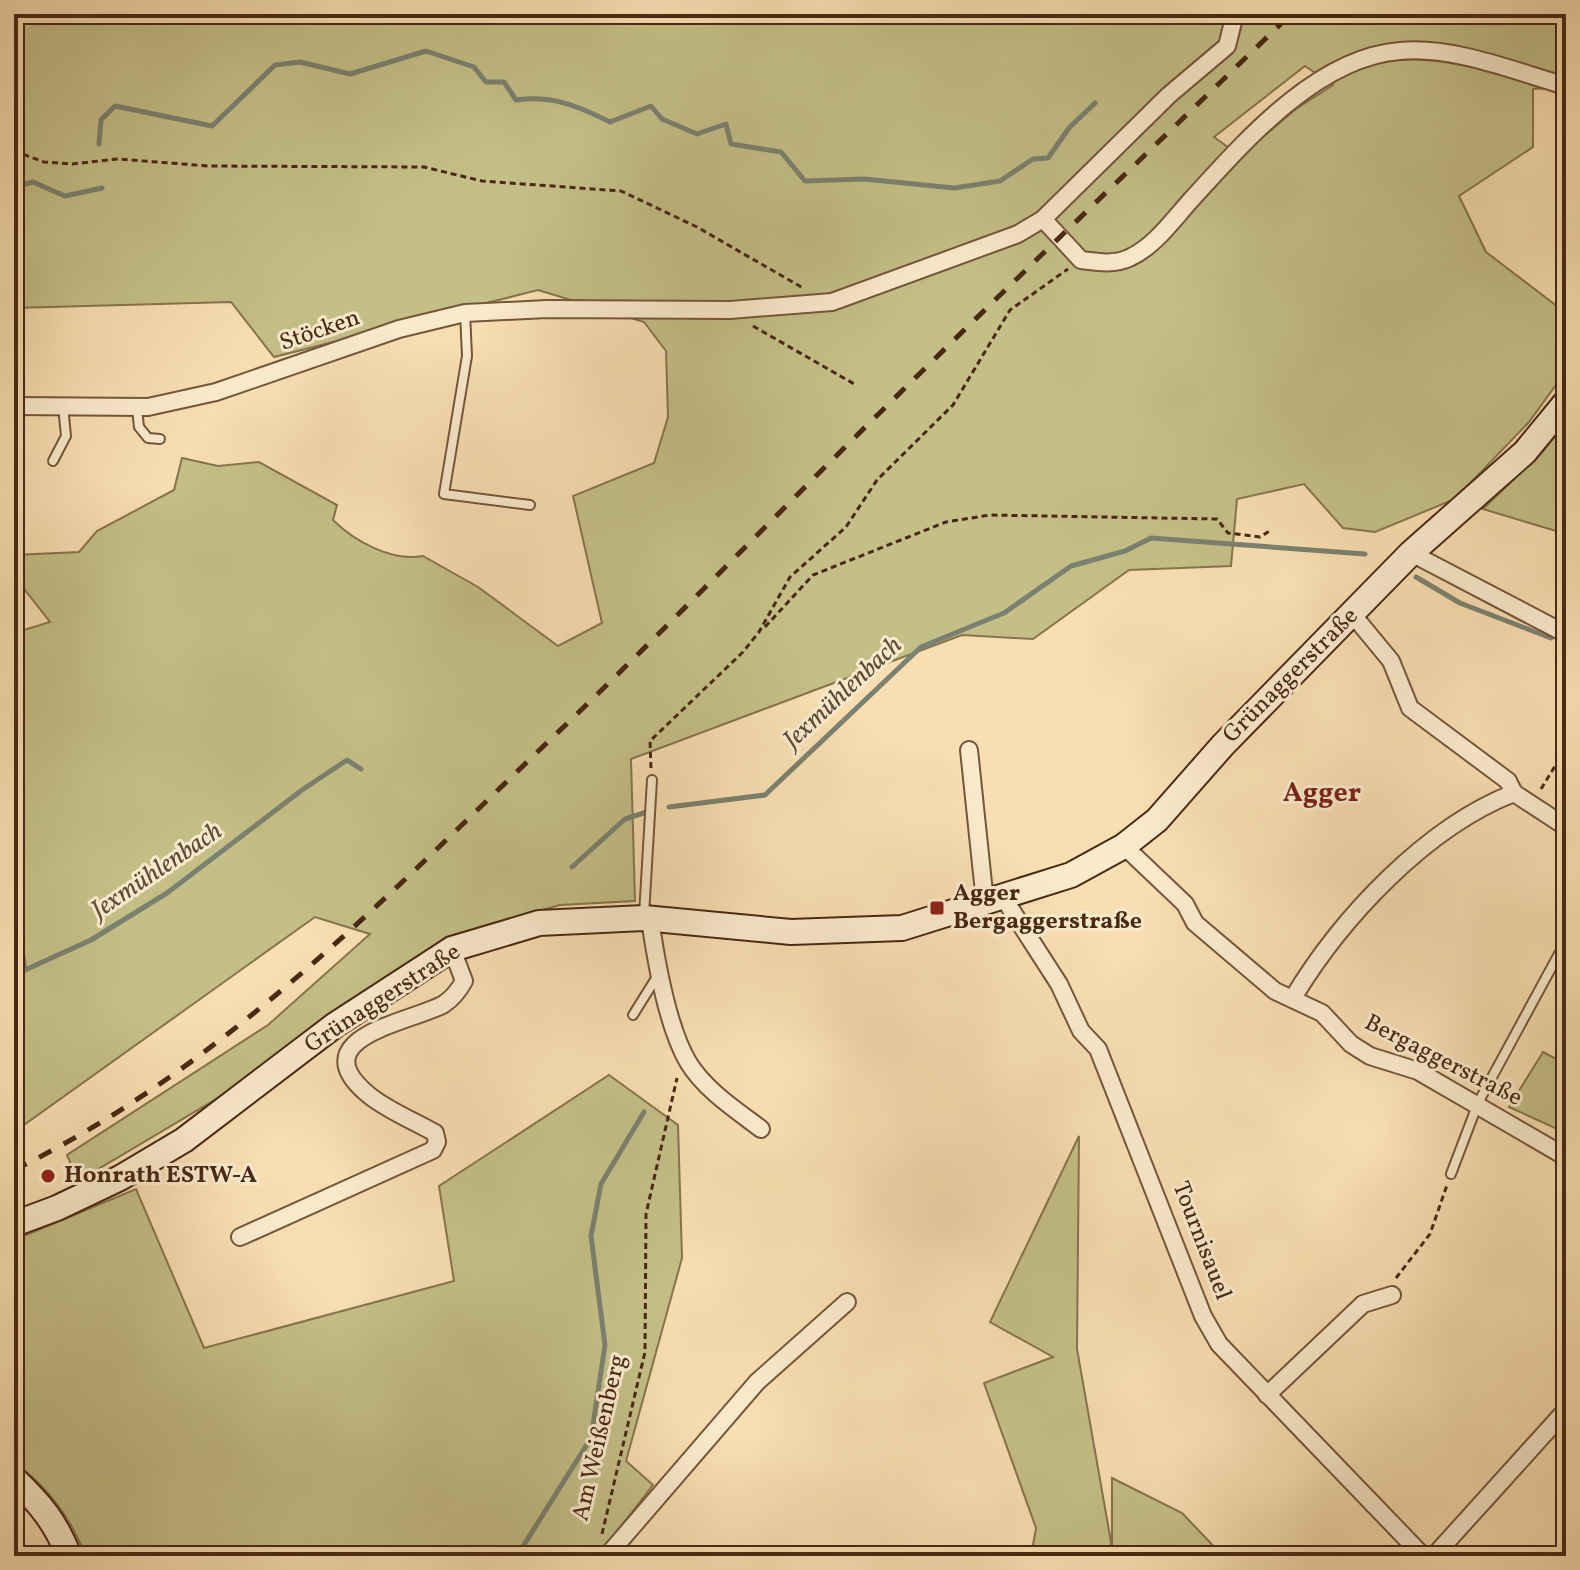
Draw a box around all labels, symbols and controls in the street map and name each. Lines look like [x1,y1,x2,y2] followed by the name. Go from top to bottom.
[275,301,365,361] street label: Stöcken
[1215,600,1367,752] street label: Grünaggerstraße
[773,628,911,760] water label: Jexmühlenbach
[1283,774,1361,813] district label: Agger
[82,814,230,930] water label: Jexmühlenbach
[953,877,1142,939] place label: Agger Bergaggerstraße
[928,899,946,917] marker: Agger Bergaggerstraße
[298,936,468,1062] street label: Grünaggerstraße
[1358,1007,1528,1115] street label: Bergaggerstraße
[64,1159,257,1193] place label: Honrath ESTW-A
[39,1167,57,1185] marker: Honrath ESTW-A
[1163,1177,1239,1305] street label: Tournisauel
[564,1351,636,1525] street label: Am Weißenberg

